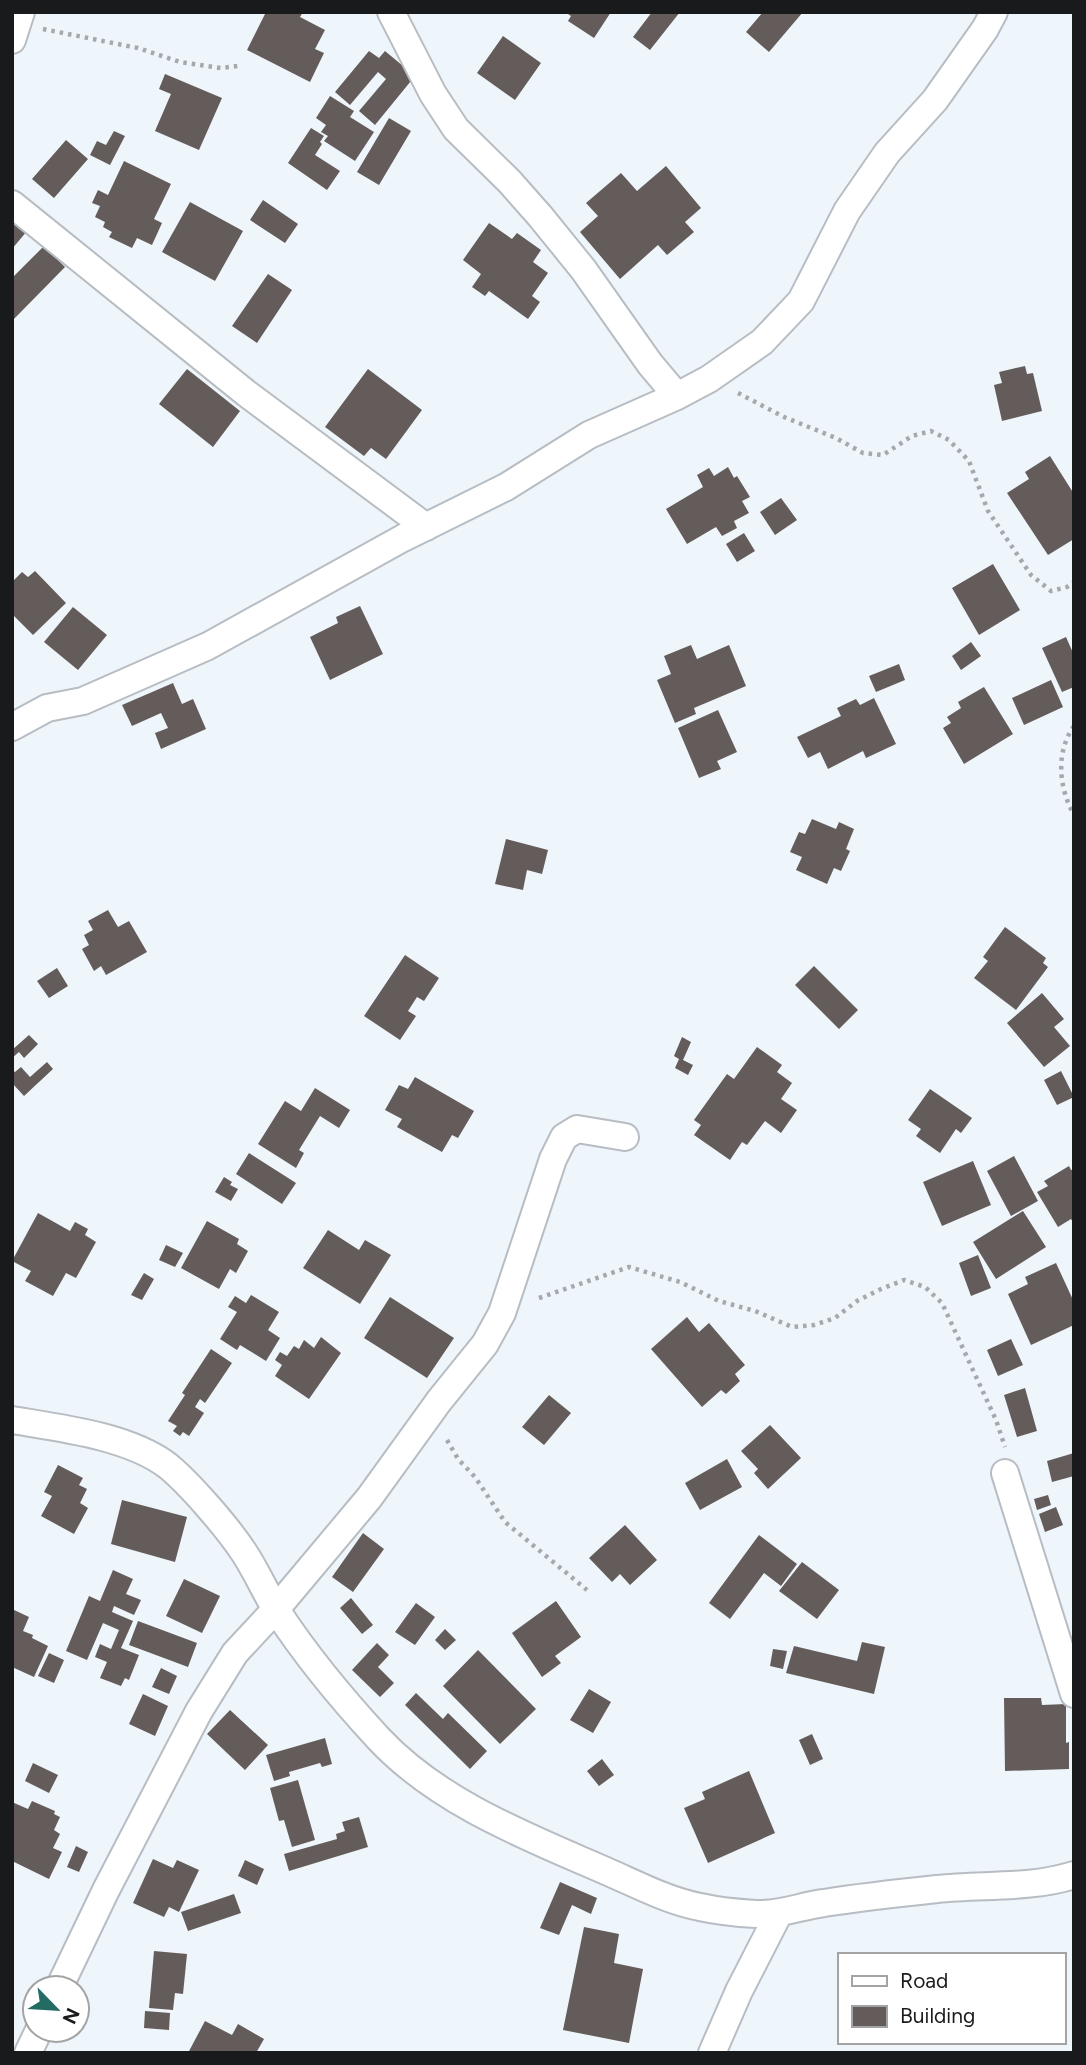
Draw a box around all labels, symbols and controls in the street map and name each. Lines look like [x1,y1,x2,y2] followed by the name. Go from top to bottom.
[838,1953,1065,2044] legend
[900,1968,948,1993] text: Road
[21,1974,91,2044] north arrow
[900,2003,975,2028] text: Building
[57,2004,84,2027] text: N

